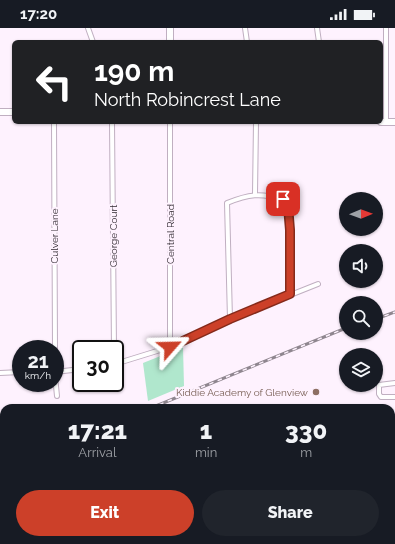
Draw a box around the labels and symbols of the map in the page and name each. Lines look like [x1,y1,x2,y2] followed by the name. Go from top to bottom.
[266,182,300,216] pin
[339,192,383,236] north arrow
[108,204,119,267] street label: George Court
[165,204,176,264] street label: Central Road
[49,208,60,264] street label: Culver Lane
[149,326,191,368] position arrow
[72,340,124,392] speed limit sign: 30
[176,387,308,398] place label: Kiddie Academy of Glenview
[311,387,321,397] marker: Kiddie Academy of Glenview

